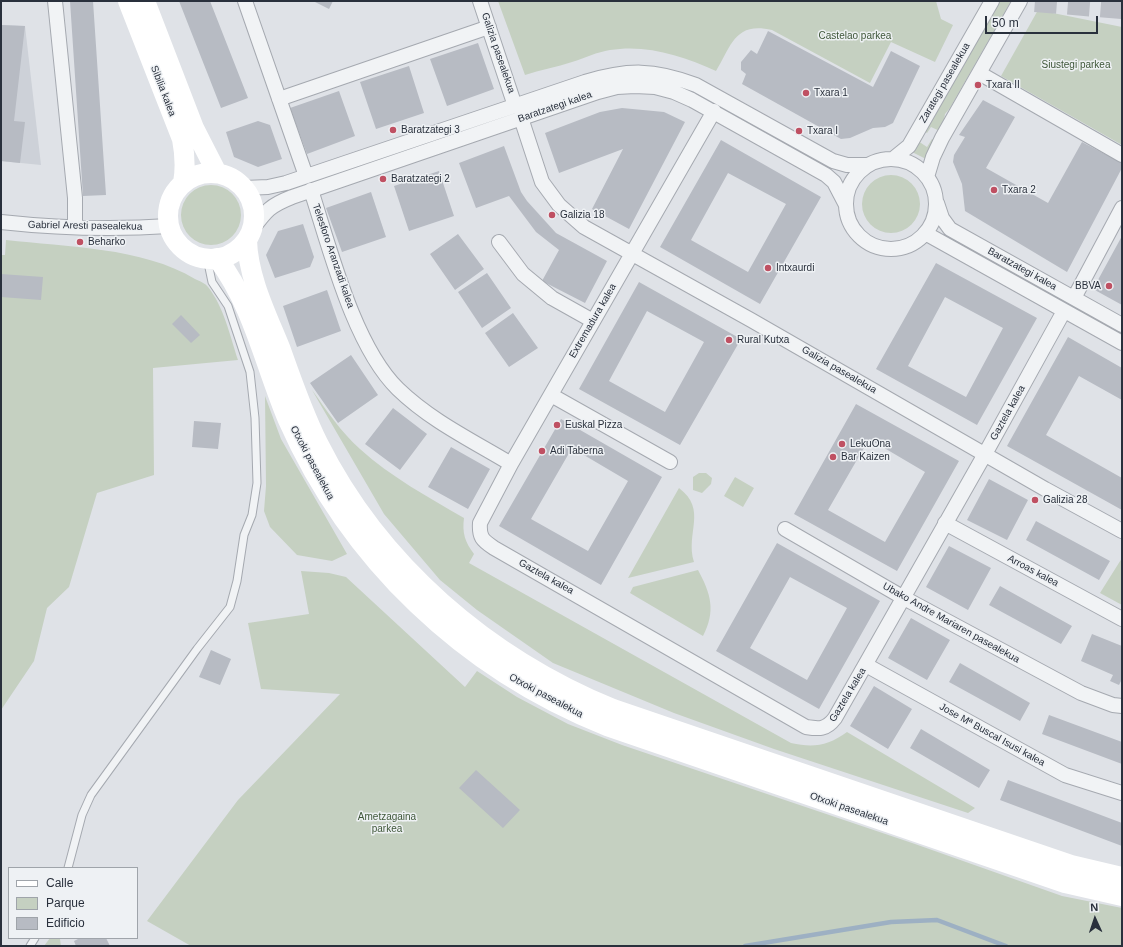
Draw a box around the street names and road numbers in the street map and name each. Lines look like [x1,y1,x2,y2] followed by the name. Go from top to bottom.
[479,11,517,95] street label: Galizia pasealekua
[917,41,973,125] street label: Zarategi pasealekua
[148,64,178,118] street label: Sibilia kalea
[517,89,593,125] street label: Baratzategi kalea
[310,202,356,310] street label: Telesforo Aranzadi kalea
[28,219,142,233] street label: Gabriel Aresti pasealekua
[985,245,1059,293] street label: Baratzategi kalea
[567,282,619,360] street label: Extremadura kalea
[799,344,879,396] street label: Galizia pasealekua
[988,383,1028,443] street label: Gaztela kalea
[287,424,337,502] street label: Otxoki pasealekua
[1005,553,1061,589] street label: Arroas kalea
[516,557,576,597] street label: Gaztela kalea
[881,580,1021,666] street label: Ubako Andre Mariaren pasealekua
[827,666,869,724] street label: Gaztela kalea
[507,671,585,721] street label: Otxoki pasealekua
[937,701,1047,769] street label: Jose Mª Buscal Isusi kalea
[808,790,890,828] street label: Otxoki pasealekua

